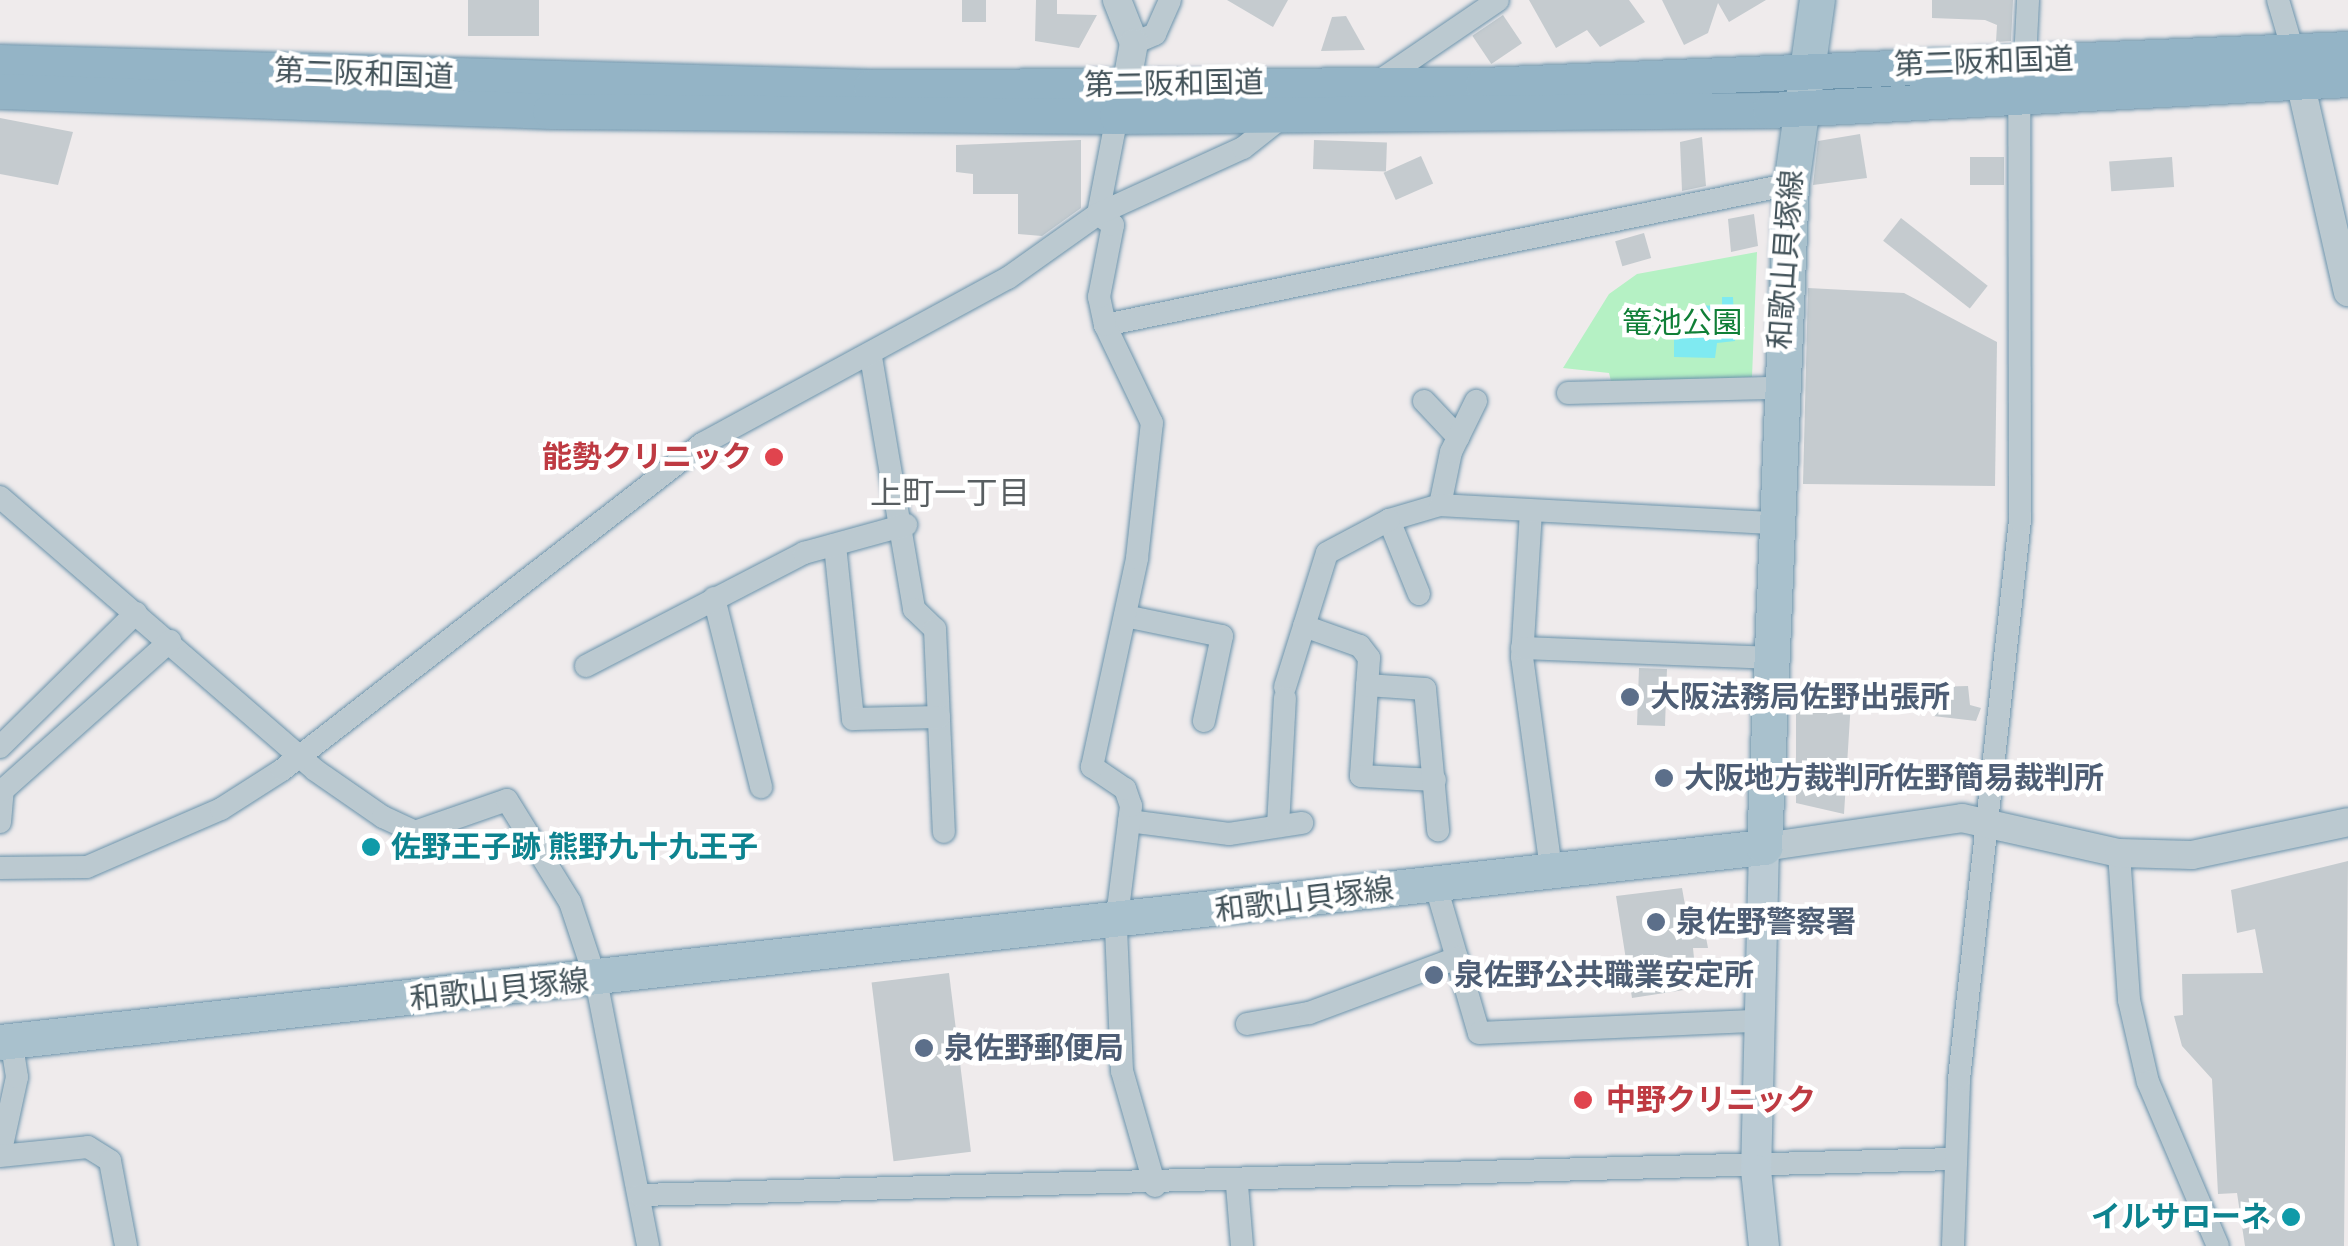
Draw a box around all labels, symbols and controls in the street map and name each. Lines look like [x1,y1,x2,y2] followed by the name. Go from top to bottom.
[1893,41,2075,83] street label: 第二阪和国道
[273,53,455,95] street label: 第二阪和国道
[1084,64,1264,104] street label: 第二阪和国道
[1762,169,1810,351] street label: 和歌山貝塚線
[1622,305,1742,341] park label: 篭池公園
[542,439,752,475] place label: 能勢クリニック
[761,444,787,470] marker: 能勢クリニック
[870,474,1030,512] district label: 上町一丁目
[1650,679,1950,715] place label: 大阪法務局佐野出張所
[1619,686,1641,708] marker: 大阪法務局佐野出張所
[1684,760,2104,796] place label: 大阪地方裁判所佐野簡易裁判所
[1653,767,1675,789] marker: 大阪地方裁判所佐野簡易裁判所
[391,829,758,865] place label: 佐野王子跡 熊野九十九王子
[360,836,382,858] marker: 佐野王子跡 熊野九十九王子
[1212,871,1396,929] street label: 和歌山貝塚線
[1676,904,1856,940] place label: 泉佐野警察署
[1645,911,1667,933] marker: 泉佐野警察署
[1454,957,1754,993] place label: 泉佐野公共職業安定所
[408,963,590,1017] street label: 和歌山貝塚線
[1423,964,1445,986] marker: 泉佐野公共職業安定所
[944,1030,1124,1066] place label: 泉佐野郵便局
[913,1037,935,1059] marker: 泉佐野郵便局
[1606,1082,1816,1118] place label: 中野クリニック
[1570,1087,1596,1113] marker: 中野クリニック
[2091,1199,2271,1235] place label: イルサローネ
[2280,1206,2302,1228] marker: イルサローネ

